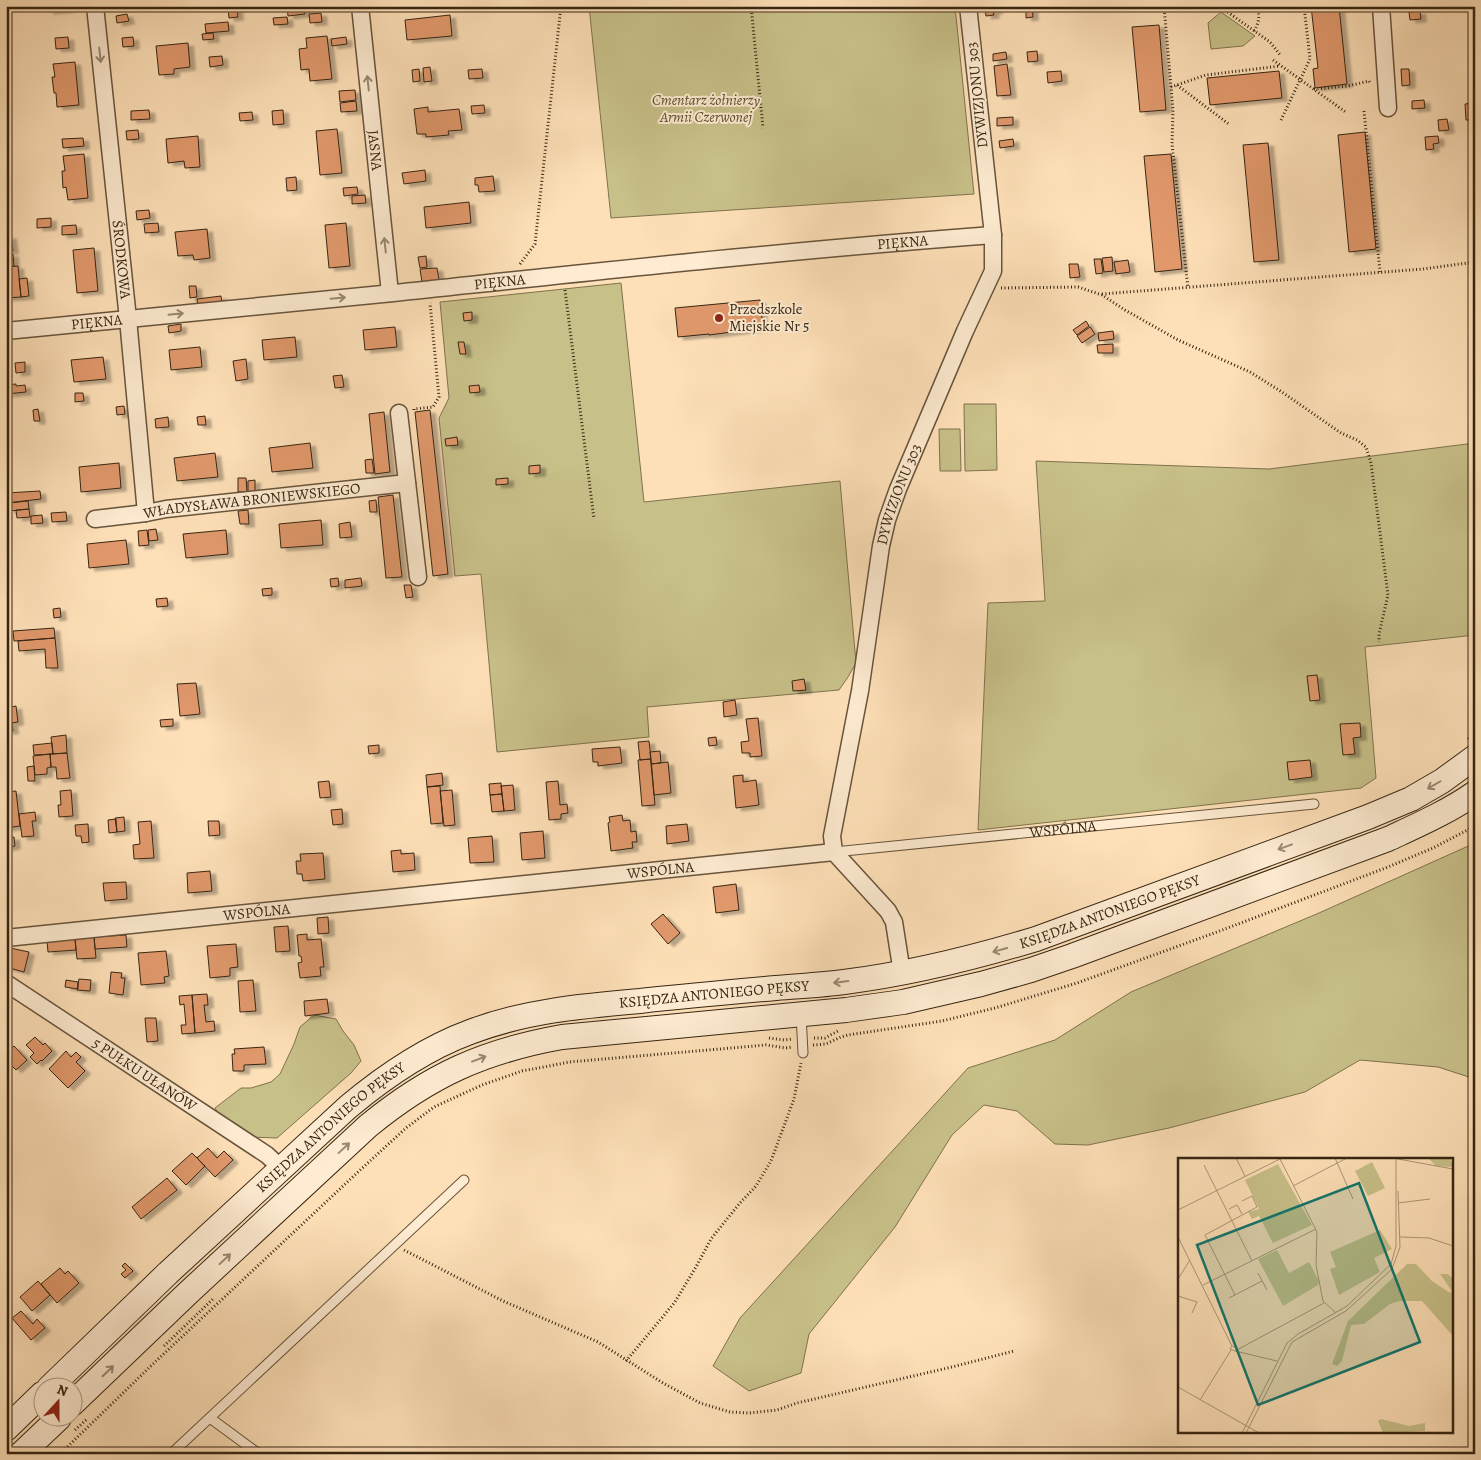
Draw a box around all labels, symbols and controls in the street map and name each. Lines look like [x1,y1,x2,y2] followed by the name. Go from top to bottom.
[961,41,993,149] street label: DYWIZJONU 303
[95,46,105,62] one-way arrow
[363,75,373,91] one-way arrow
[652,90,760,127] park label: Cmentarz żołnierzy Armii Czerwonej
[363,129,387,172] street label: JASNA
[108,219,136,300] street label: ŚRODKOWA
[876,230,929,254] street label: PIĘKNA
[380,237,390,253] one-way arrow
[473,269,526,294] street label: PIĘKNA
[330,293,346,303] one-way arrow
[729,299,809,336] place label: Przedszkole Miejskie Nr 5
[168,309,184,319] one-way arrow
[70,310,123,334] street label: PIĘKNA
[713,312,725,324] marker: Przedszkole Miejskie Nr 5
[872,441,926,547] street label: DYWIZJONU 303
[140,478,361,524] street label: WŁADYSŁAWA BRONIEWSKIEGO
[1428,780,1442,790] one-way arrow
[1027,816,1097,843] street label: WSPÓLNA
[1278,843,1293,852] one-way arrow
[625,857,695,884] street label: WSPÓLNA
[1017,869,1204,953] street label: KSIĘDZA ANTONIEGO PĘKSY
[221,899,291,925] street label: WSPÓLNA
[993,945,1009,955] one-way arrow
[618,975,811,1013] street label: KSIĘDZA ANTONIEGO PĘKSY
[833,977,849,987] one-way arrow
[89,1033,201,1116] street label: 5 PUŁKU UŁANÓW
[471,1054,486,1063] one-way arrow
[252,1057,410,1197] street label: KSIĘDZA ANTONIEGO PĘKSY
[338,1142,351,1154] one-way arrow
[1178,1158,1454,1432] inset map
[219,1253,232,1265] one-way arrow
[101,1365,114,1377] one-way arrow
[32,1378,82,1428] north arrow
[54,1380,71,1401] text: N

